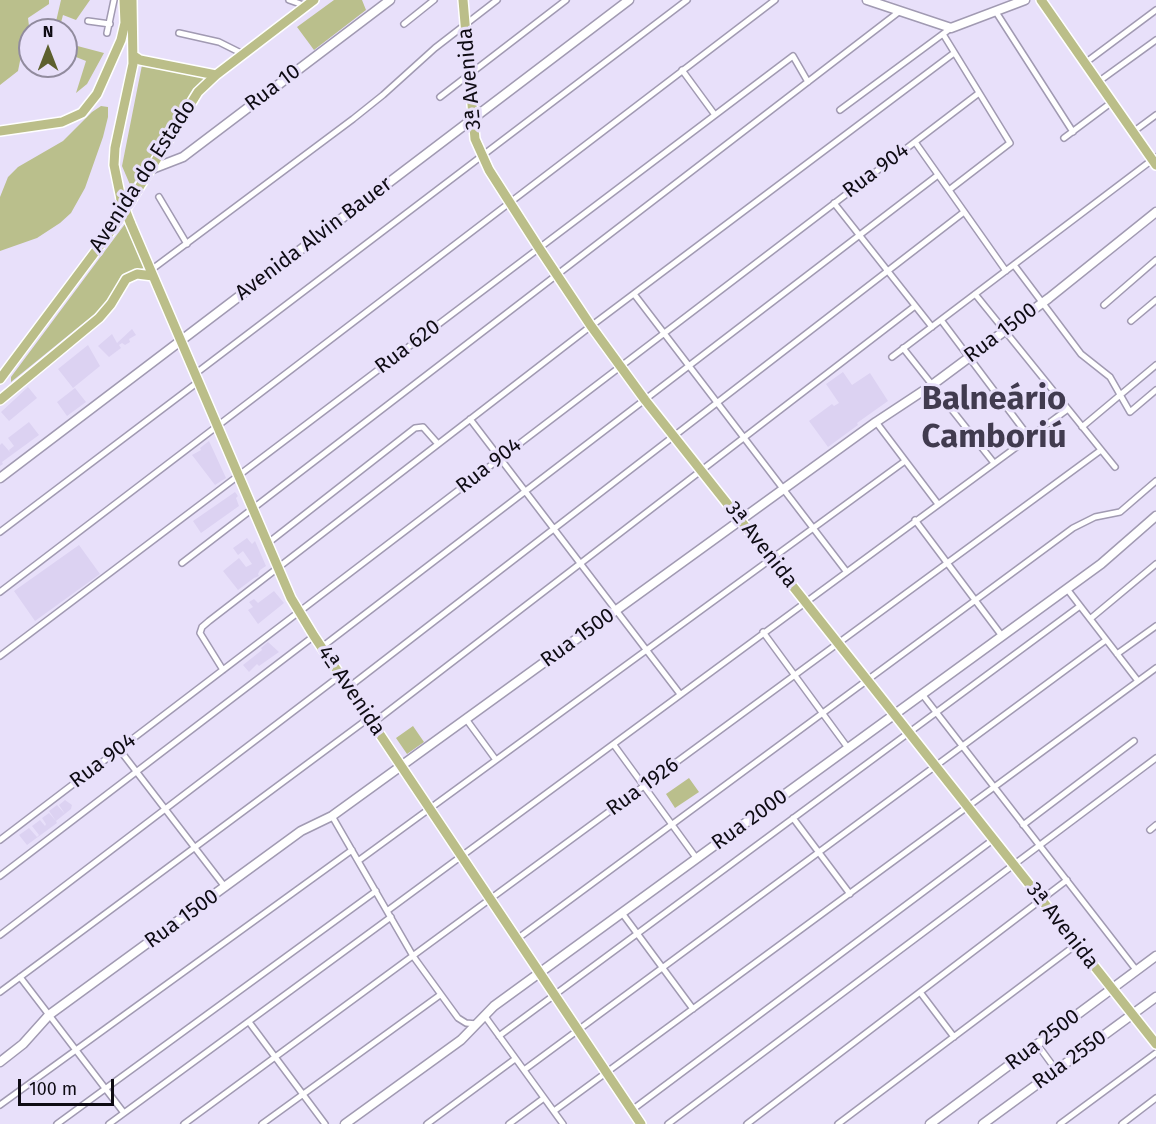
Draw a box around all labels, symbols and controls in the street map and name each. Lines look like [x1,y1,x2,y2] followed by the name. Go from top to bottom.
[18,18,78,78] north arrow
[43,22,53,41] text: N
[453,27,487,131] street label: 3ª Avenida
[240,59,306,117] street label: Rua 10
[84,95,202,257] street label: Avenida do Estado
[838,138,914,204] street label: Rua 904
[231,172,397,306] street label: Avenida Alvin Bauer
[959,297,1043,369] street label: Rua 1500
[370,314,446,380] street label: Rua 620
[921,380,1067,458] district label: Balneário Camboriú
[451,433,527,499] street label: Rua 904
[720,497,802,593] street label: 3ª Avenida
[536,603,620,673] street label: Rua 1500
[312,641,390,741] street label: 4ª Avenida
[65,728,141,794] street label: Rua 904
[602,752,684,822] street label: Rua 1926
[707,784,793,856] street label: Rua 2000
[1021,878,1103,974] street label: 3ª Avenida
[140,884,224,954] street label: Rua 1500
[1001,1004,1085,1076] street label: Rua 2500
[1028,1025,1112,1095] street label: Rua 2550
[21,1067,117,1105] scale bar
[29,1078,77,1100] text: 100 m

